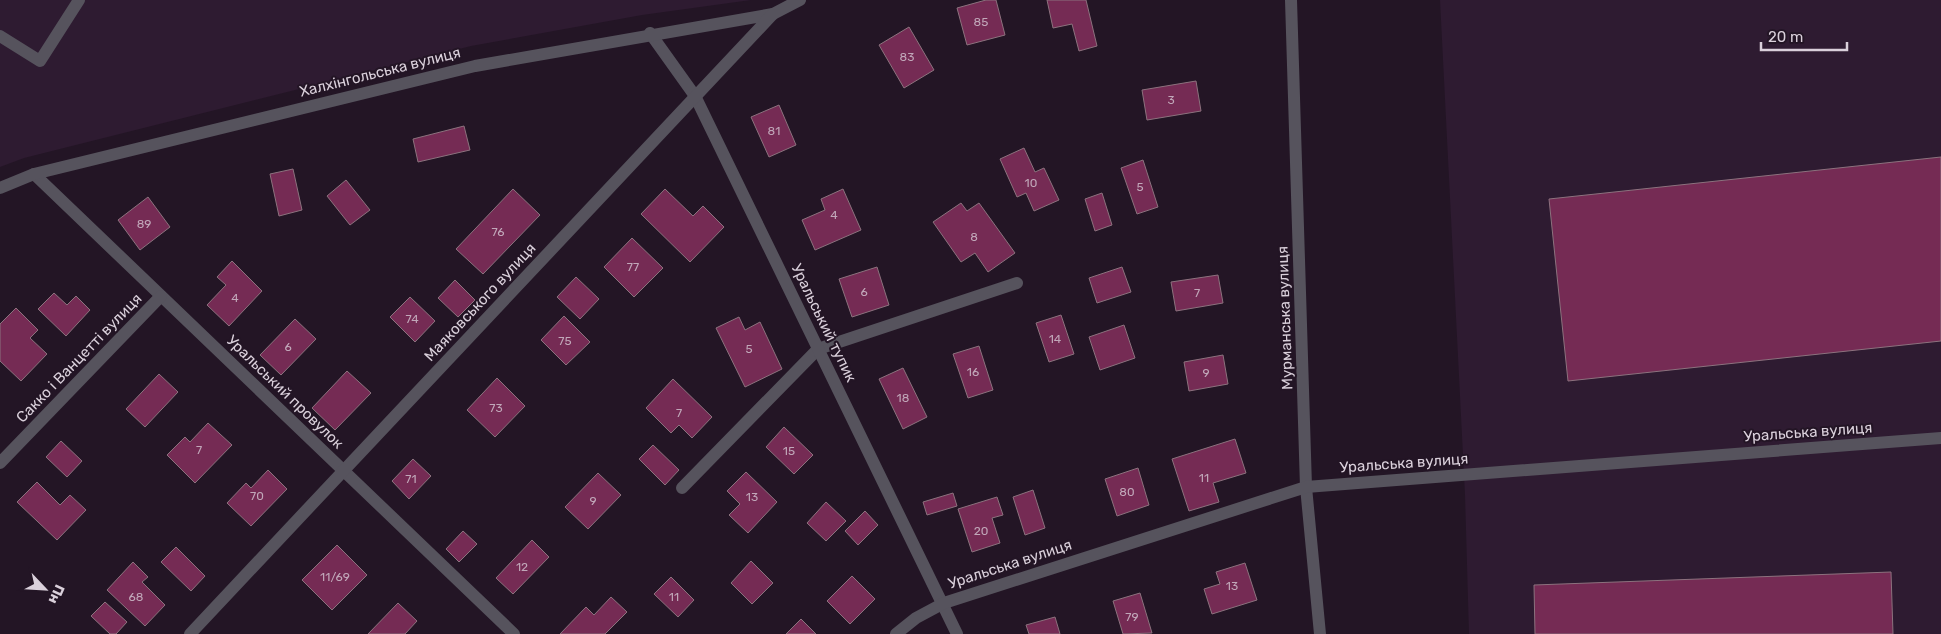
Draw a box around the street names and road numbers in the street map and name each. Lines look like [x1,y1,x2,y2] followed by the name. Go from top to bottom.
[298,43,462,101] street label: Халхінгольська вулиця
[420,239,540,365] street label: Маяковського вулиця
[1273,246,1297,390] street label: Мурманська вулиця
[788,261,860,385] street label: Уральський тупик
[13,290,145,426] street label: Сакко і Ванцетті вулиця
[223,332,347,452] street label: Уральський провулок
[1743,419,1873,445] street label: Уральська вулиця
[1339,450,1469,476] street label: Уральська вулиця
[946,536,1074,592] street label: Уральська вулиця

